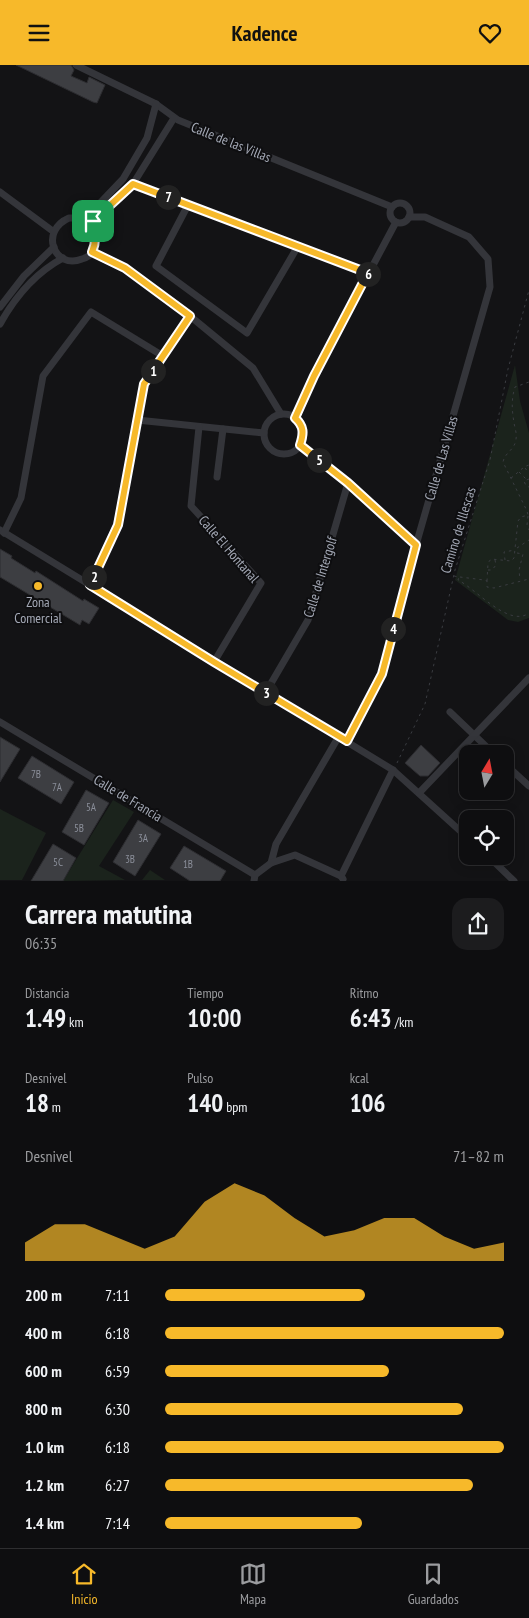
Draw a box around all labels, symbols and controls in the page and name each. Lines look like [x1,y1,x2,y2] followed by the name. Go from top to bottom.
[25,19,53,47] icon: menu
[231,19,298,47] text: Kadence
[476,19,504,47] icon: heart
[188,118,274,166] street label: Calle de las Villas
[156,185,180,209] pin: 7
[165,188,172,206] text: 7
[72,200,114,242] pin
[79,207,107,235] icon: arrive
[356,261,380,287] pin: 6
[365,265,372,283] text: 6
[140,359,166,383] pin: 1
[150,362,157,380] text: 1
[420,414,462,502] street label: Calle de Las Villas
[306,447,332,473] pin: 5
[316,451,323,469] text: 5
[436,484,480,575] street label: Camino de Illescas
[195,512,264,587] street label: Calle El Hontanal
[299,534,341,620] street label: Calle de Intergolf
[82,565,106,589] pin: 2
[91,568,98,586] text: 2
[32,580,44,592] marker: Zona Comercial
[14,593,63,627] place label: Zona Comercial
[380,617,406,641] pin: 4
[390,620,397,638] text: 4
[254,681,278,705] pin: 3
[263,684,270,702] text: 3
[459,745,514,800] north arrow
[459,745,514,865] map controls
[31,767,41,781] house number: 7B
[90,770,166,826] street label: Calle de Francia
[52,780,63,794] house number: 7A
[86,800,97,814] house number: 5A
[459,810,514,865] button: locate
[74,821,84,835] house number: 5B
[138,831,149,845] house number: 3A
[125,852,135,866] house number: 3B
[53,855,63,869] house number: 5C
[183,857,193,871] house number: 1B
[25,895,192,932] text: Carrera matutina
[452,898,504,950] button: share
[25,933,57,953] text: 06:35
[25,984,69,1002] text: Distancia
[187,984,224,1002] text: Tiempo
[350,984,378,1002] text: Ritmo
[25,1002,66,1034] text: 1.49
[187,1002,241,1034] text: 10:00
[350,1002,392,1034] text: 6:43
[66,1013,84,1031] text: km
[392,1013,413,1031] text: /km
[25,1069,67,1087] text: Desnivel
[187,1069,213,1087] text: Pulso
[350,1069,369,1087] text: kcal
[25,1087,49,1119] text: 18
[187,1087,223,1119] text: 140
[350,1087,386,1119] text: 106
[49,1098,61,1116] text: m
[223,1098,247,1116] text: bpm
[25,1146,72,1166] text: Desnivel
[453,1146,504,1166] text: 71–82 m
[25,1285,62,1305] text: 200 m
[105,1285,130,1305] text: 7:11
[25,1323,62,1343] text: 400 m
[105,1323,130,1343] text: 6:18
[25,1361,62,1381] text: 600 m
[105,1361,130,1381] text: 6:59
[25,1399,62,1419] text: 800 m
[105,1399,130,1419] text: 6:30
[25,1437,64,1457] text: 1.0 km
[105,1437,130,1457] text: 6:18
[25,1475,64,1495] text: 1.2 km
[105,1475,130,1495] text: 6:27
[25,1513,64,1533] text: 1.4 km
[105,1513,130,1533] text: 7:14
[70,1560,98,1608] tab: Inicio
[239,1560,267,1608] tab: Mapa
[408,1560,459,1608] tab: Guardados

